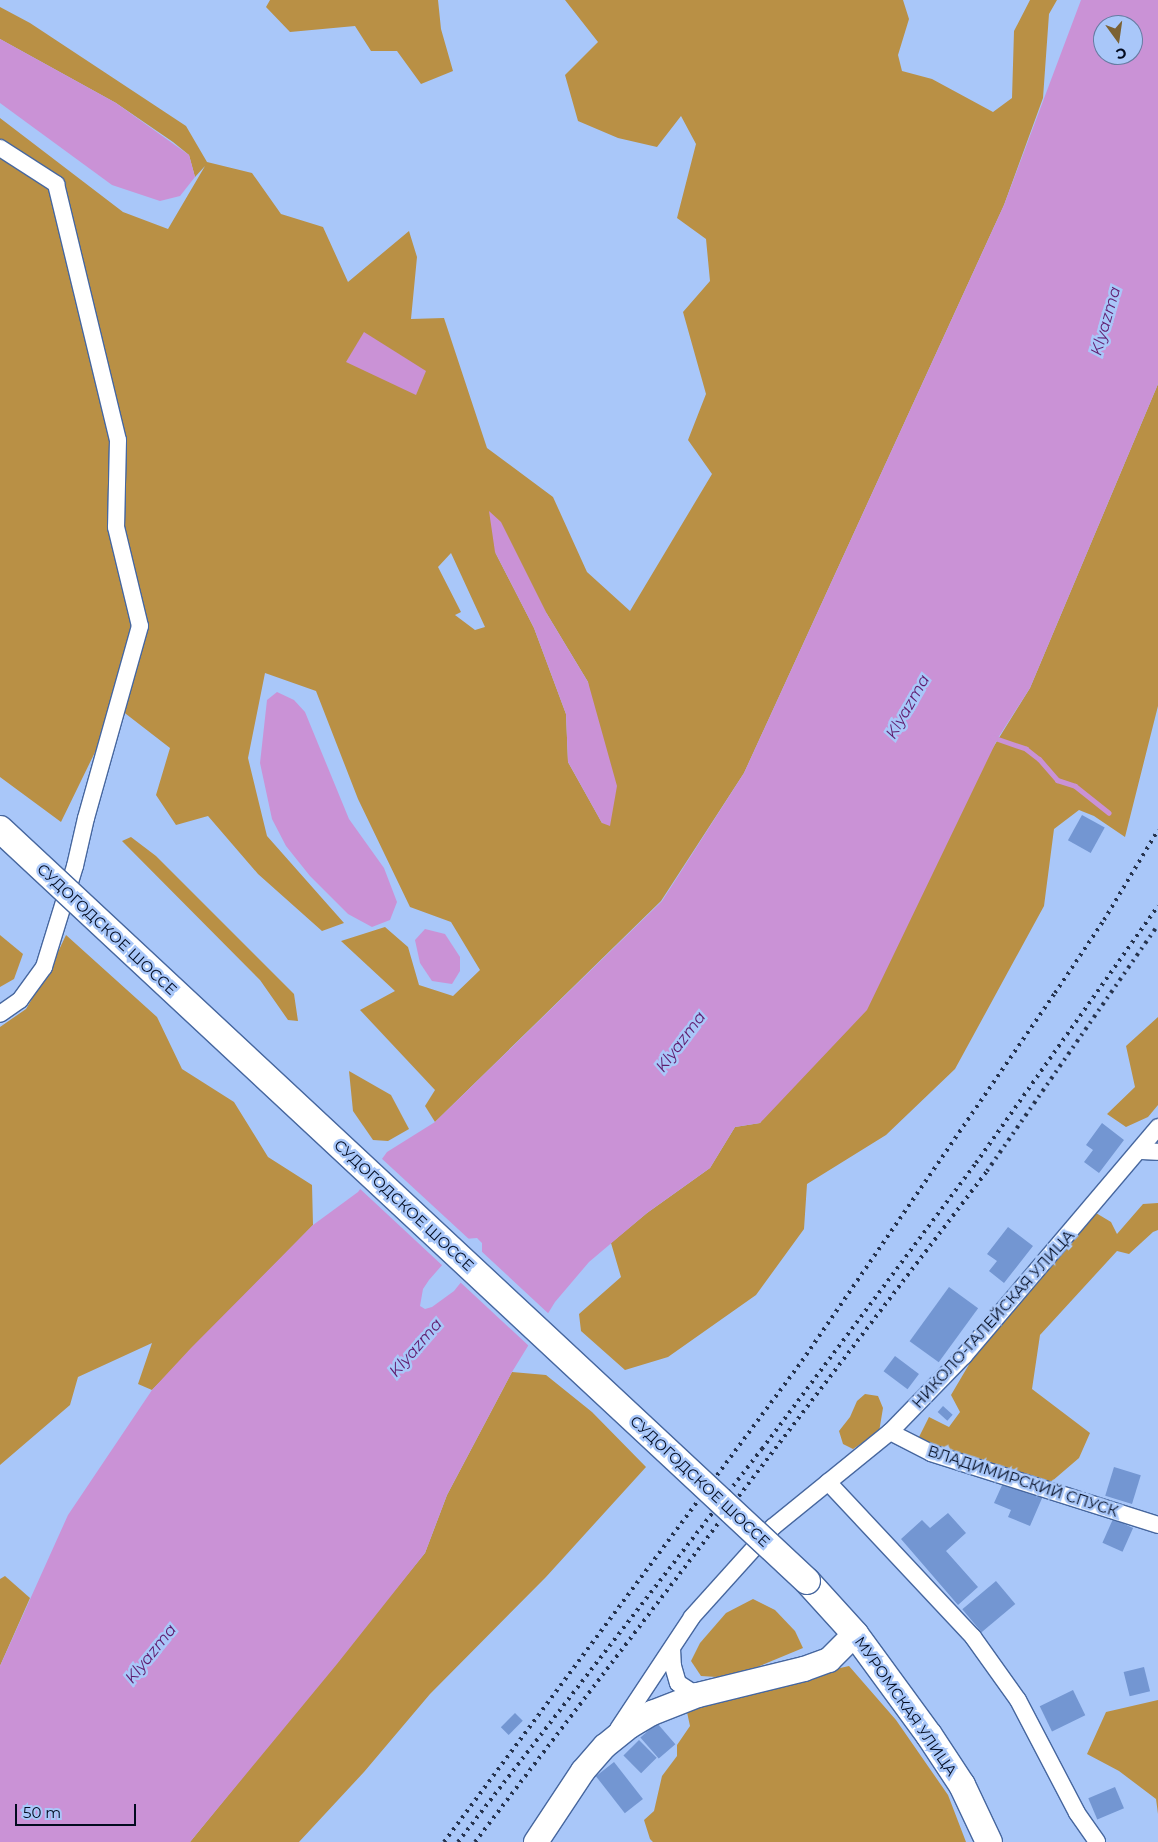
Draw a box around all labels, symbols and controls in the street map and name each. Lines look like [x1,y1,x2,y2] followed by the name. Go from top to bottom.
[1093,15,1143,65] north arrow
[1114,44,1129,64] text: С
[1087,284,1125,358] water label: Klyazma
[882,672,934,742] water label: Klyazma
[34,860,180,998] street label: СУДОГОДСКОЕ ШОССЕ
[652,1008,710,1076] water label: Klyazma
[331,1136,477,1274] street label: СУДОГОДСКОЕ ШОССЕ
[908,1226,1078,1412] street label: НИКОЛО-ГАЛЕЙСКАЯ УЛИЦА
[386,1315,446,1381] water label: Klyazma
[627,1412,773,1550] street label: СУДОГОДСКОЕ ШОССЕ
[925,1442,1121,1520] street label: ВЛАДИМИРСКИЙ СПУСК
[121,1620,181,1688] water label: Klyazma
[851,1633,961,1779] street label: МУРОМСКАЯ УЛИЦА
[18,1794,139,1826] scale bar
[23,1803,61,1822] text: 50 m

